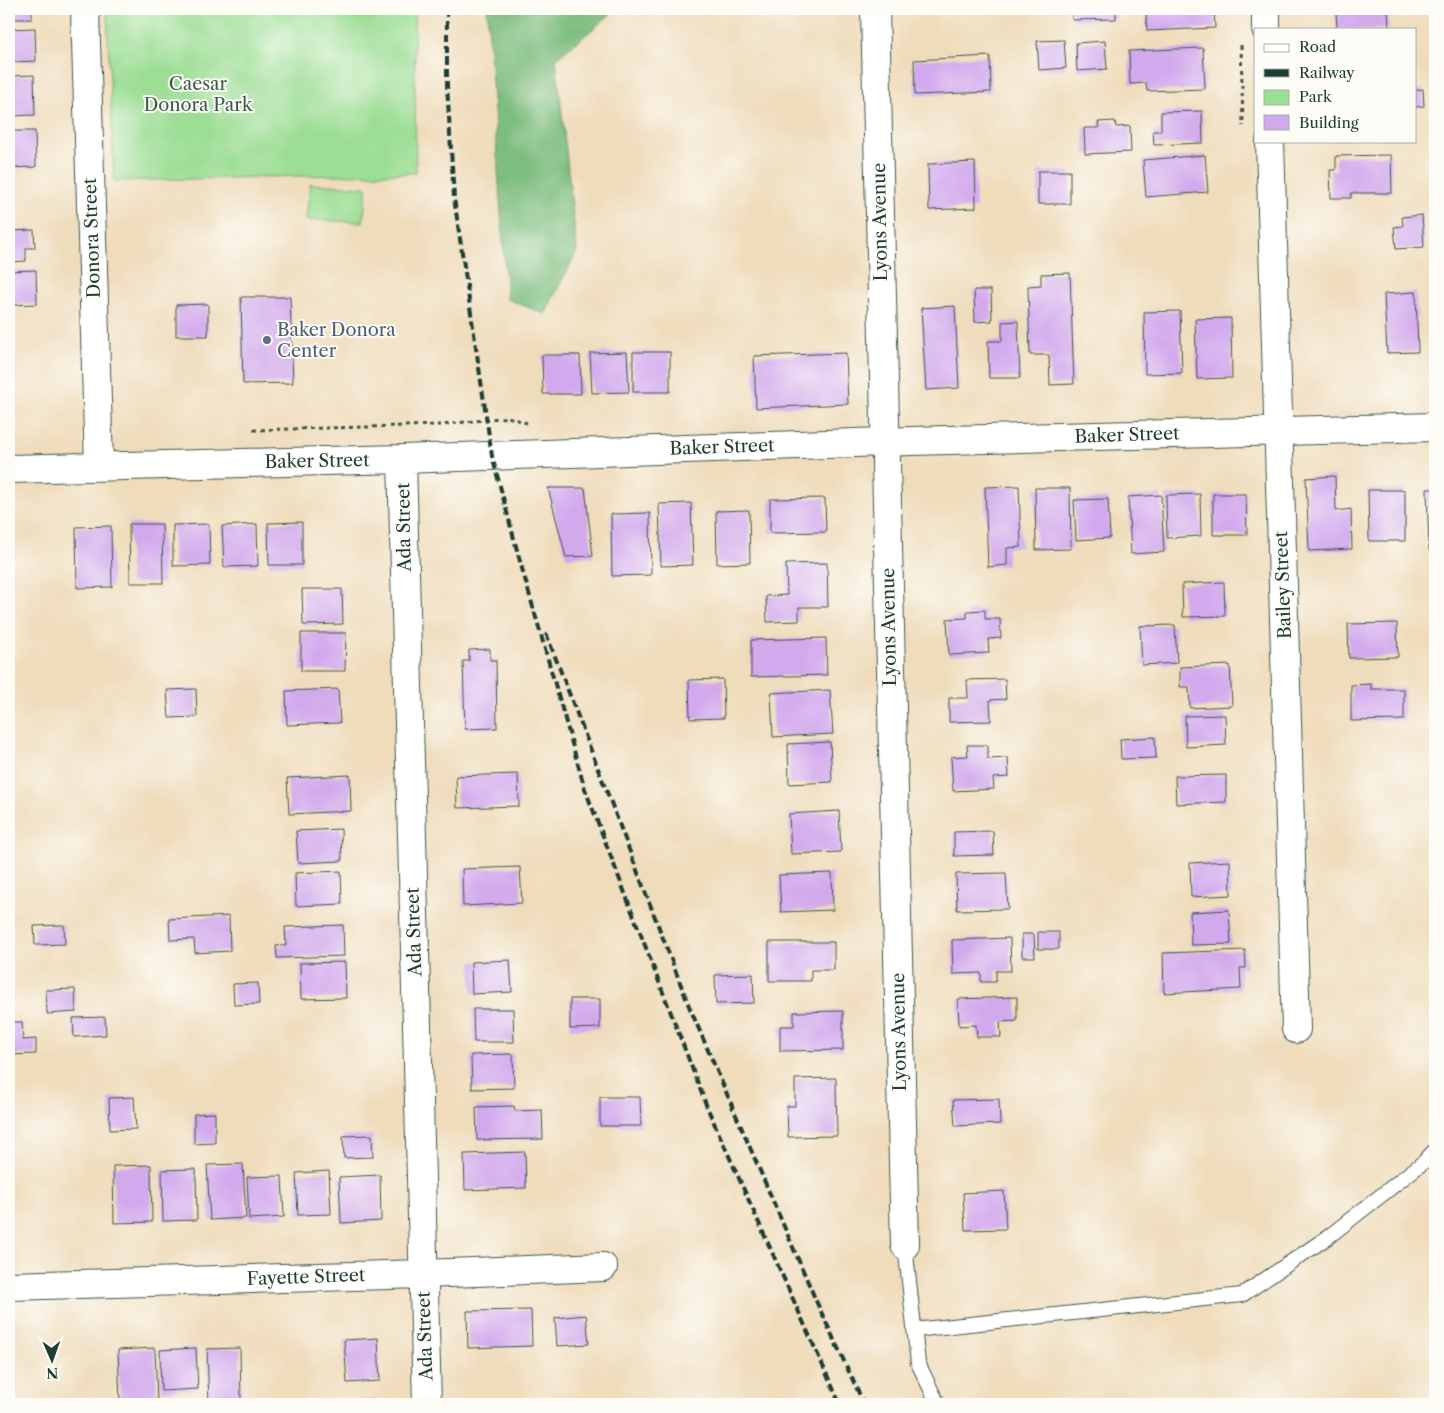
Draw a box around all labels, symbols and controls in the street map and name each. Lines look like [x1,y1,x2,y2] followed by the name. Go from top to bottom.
[1254,28,1416,142] legend
[1299,37,1336,56] text: Road
[1299,63,1355,82] text: Railway
[144,73,254,116] park label: Caesar Donora Park
[1299,87,1333,106] text: Park
[1299,113,1359,132] text: Building
[868,163,892,281] street label: Lyons Avenue
[79,177,105,299] street label: Donora Street
[277,319,396,362] place label: Baker Donora Center
[261,334,273,346] marker: Baker Donora Center
[1074,422,1180,448] street label: Baker Street
[669,434,775,460] street label: Baker Street
[264,449,370,473] street label: Baker Street
[392,482,416,573] street label: Ada Street
[1270,530,1296,639] street label: Bailey Street
[877,568,901,686] street label: Lyons Avenue
[401,886,427,978] street label: Ada Street
[887,973,911,1091] street label: Lyons Avenue
[246,1264,366,1290] street label: Fayette Street
[412,1290,438,1382] street label: Ada Street
[28,1336,78,1386] north arrow
[46,1364,59,1382] text: N

